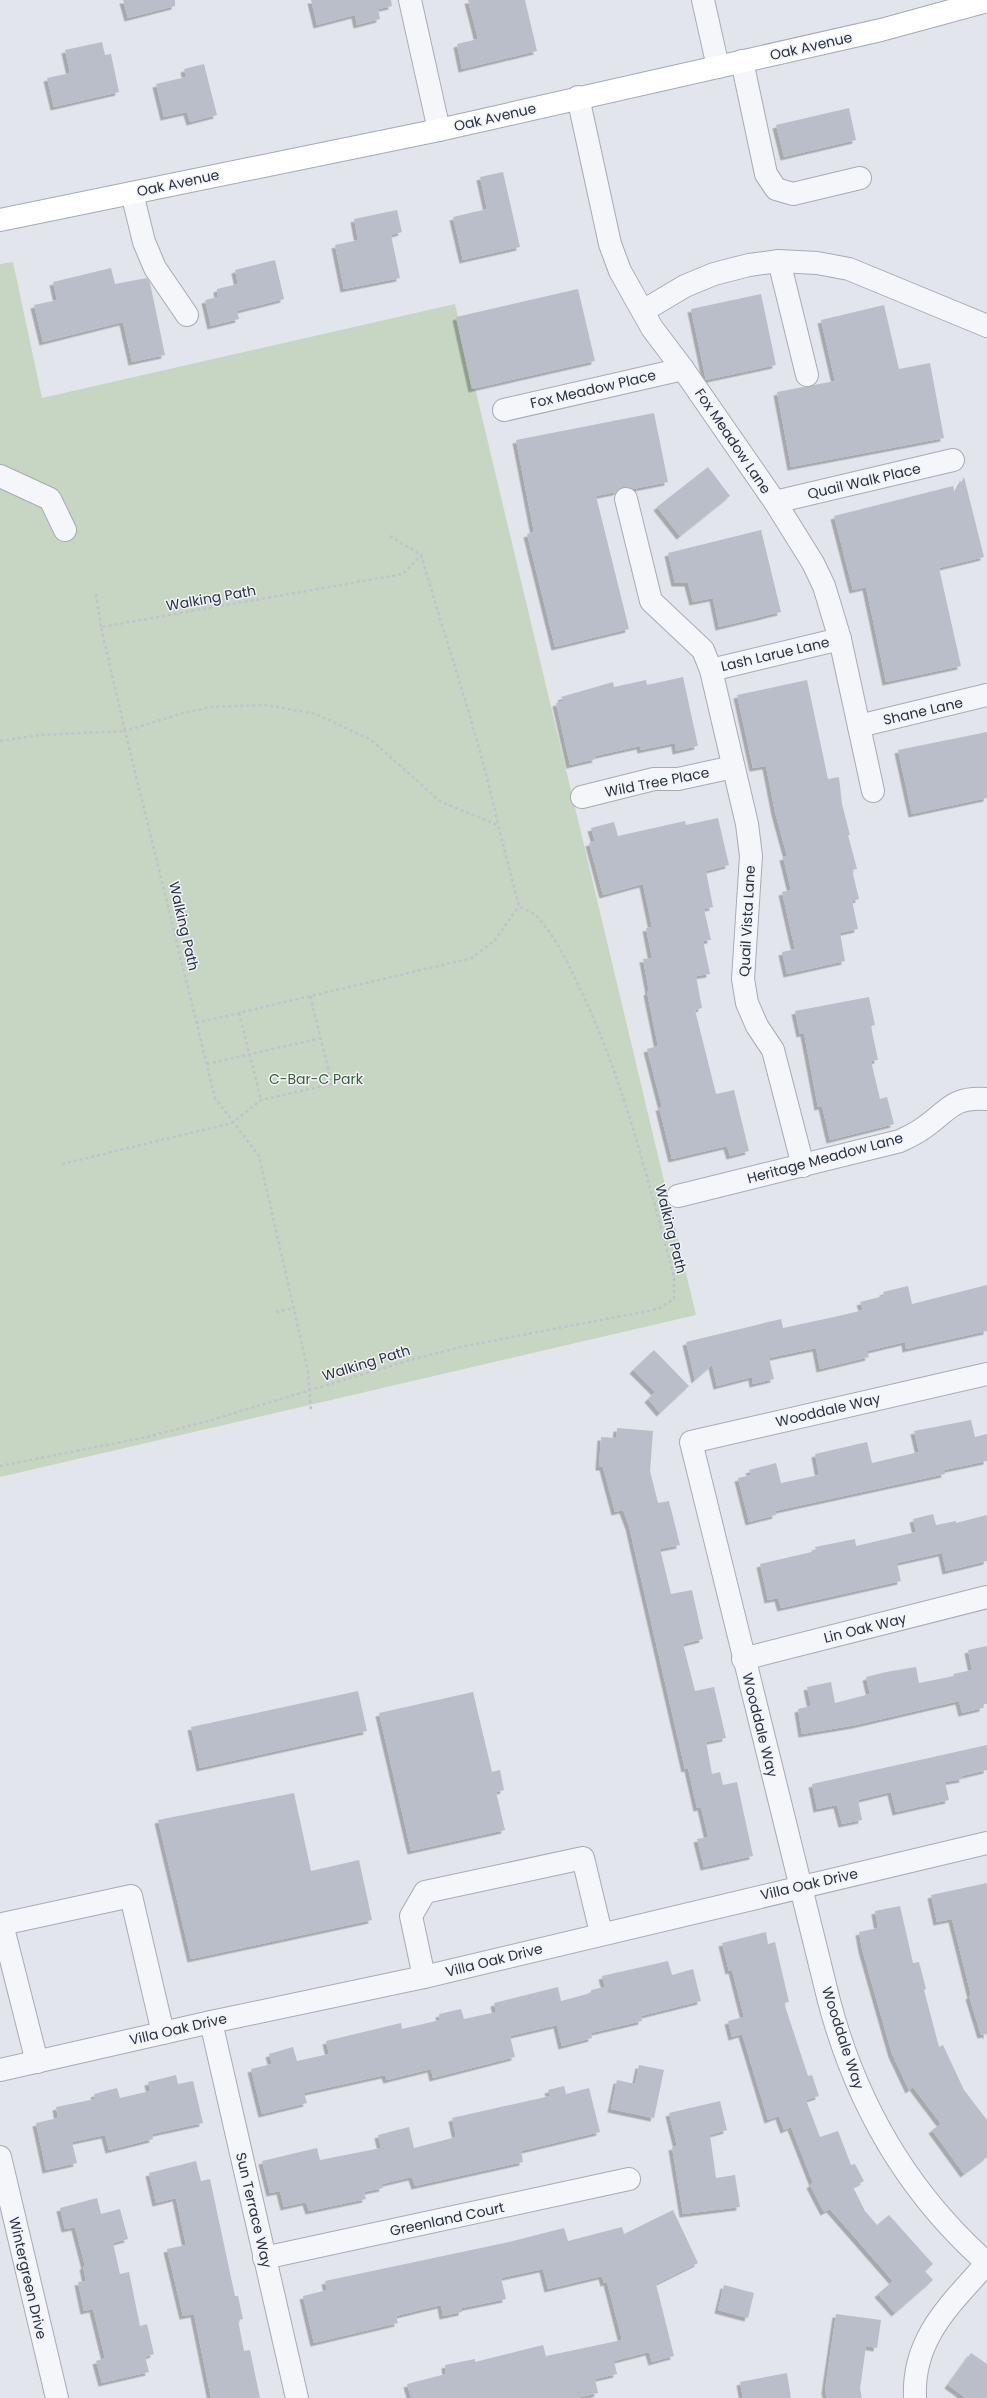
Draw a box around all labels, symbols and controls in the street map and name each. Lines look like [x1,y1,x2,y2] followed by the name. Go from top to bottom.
[768,27,854,65] street label: Oak Avenue
[452,98,538,136] street label: Oak Avenue
[135,164,221,202] street label: Oak Avenue
[528,365,658,413] street label: Fox Meadow Place
[690,384,776,498] street label: Fox Meadow Lane
[805,458,923,504] street label: Quail Walk Place
[164,580,258,616] street label: Walking Path
[719,632,832,676] street label: Lash Larue Lane
[881,692,965,730] street label: Shane Lane
[603,762,711,802] street label: Wild Tree Place
[734,864,760,977] street label: Quail Vista Lane
[164,879,204,973] street label: Walking Path
[269,1069,364,1089] park label: C-Bar-C Park
[745,1127,905,1188] street label: Heritage Meadow Lane
[650,1182,692,1276] street label: Walking Path
[320,1340,412,1386] street label: Walking Path
[774,1388,882,1432] street label: Wooddale Way
[822,1608,909,1648] street label: Lin Oak Way
[737,1671,783,1779] street label: Wooddale Way
[758,1863,860,1905] street label: Villa Oak Drive
[443,1938,545,1982] street label: Villa Oak Drive
[817,1984,869,2092] street label: Wooddale Way
[127,2008,229,2050] street label: Villa Oak Drive
[231,2150,277,2270] street label: Sun Terrace Way
[388,2197,506,2241] street label: Greenland Court
[4,2215,52,2341] street label: Wintergreen Drive

